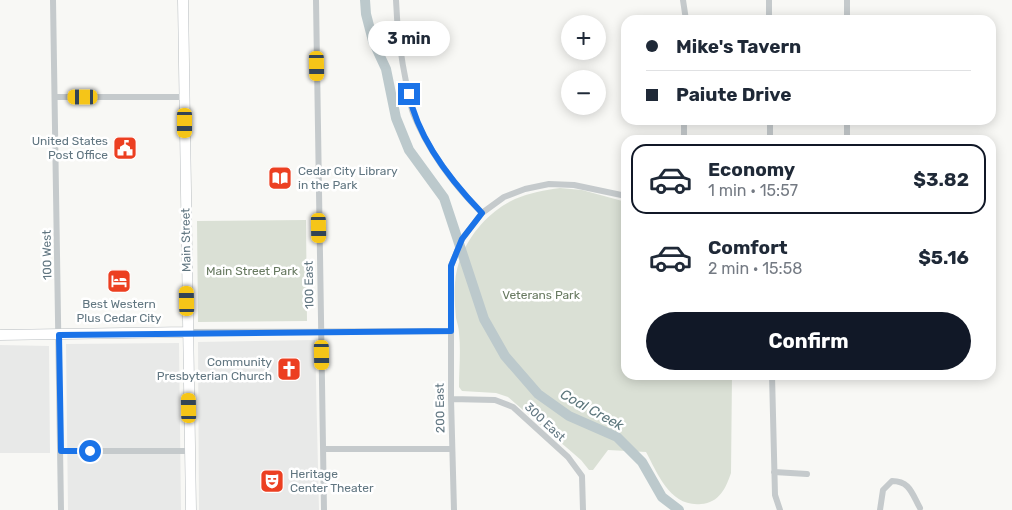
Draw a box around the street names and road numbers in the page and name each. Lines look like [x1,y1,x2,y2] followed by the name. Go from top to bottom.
[178,208,194,272] street label: Main Street
[40,230,54,280] street label: 100 West
[302,261,316,309] street label: 100 East
[433,383,447,433] street label: 200 East
[522,400,568,444] street label: 300 East

